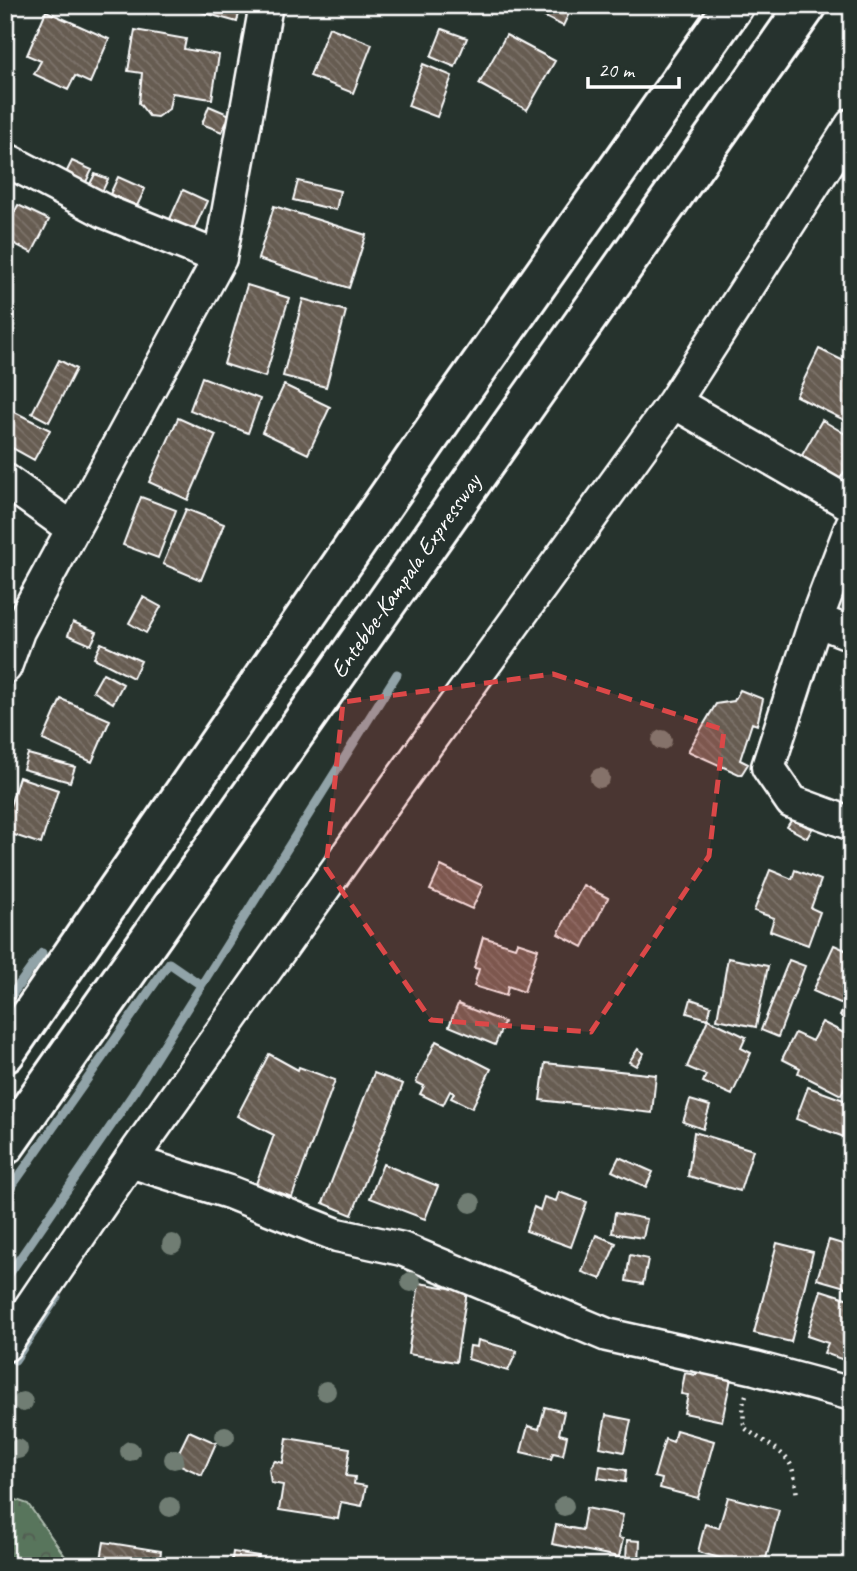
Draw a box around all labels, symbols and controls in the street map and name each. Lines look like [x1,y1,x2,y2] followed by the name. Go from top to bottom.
[588,46,678,90] scale bar
[598,57,636,83] text: 20 m
[323,466,489,684] street label: Entebbe-Kampala Expressway

